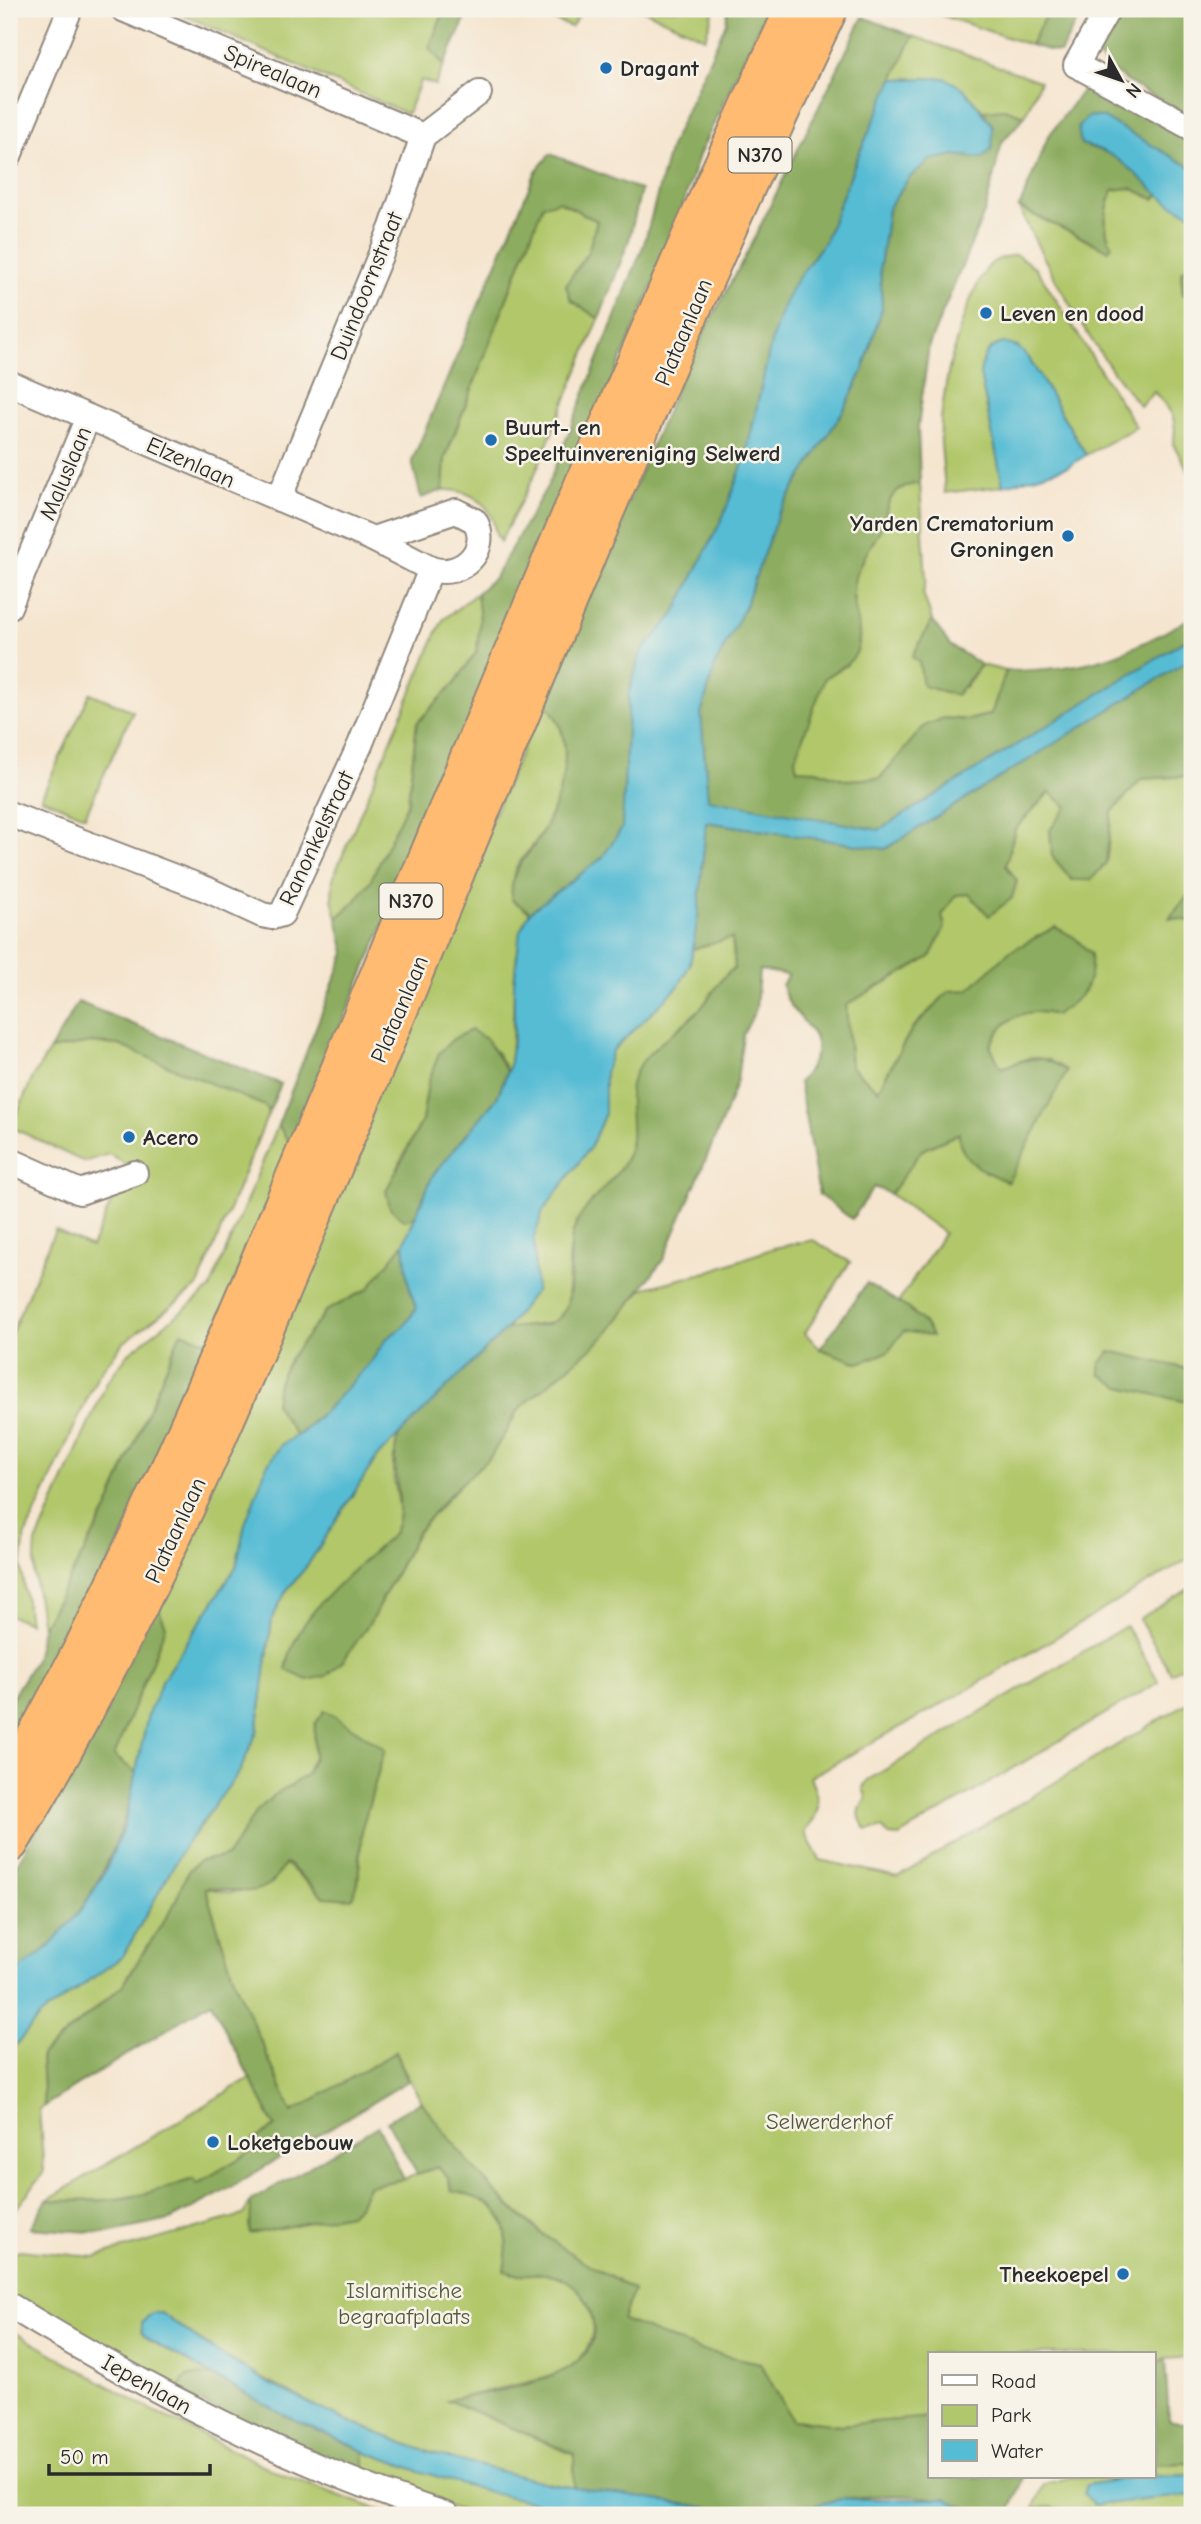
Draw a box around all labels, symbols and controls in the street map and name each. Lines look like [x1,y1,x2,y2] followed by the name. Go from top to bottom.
[220,39,326,104] street label: Spirealaan
[1086,46,1156,116] north arrow
[620,55,699,82] place label: Dragant
[598,60,614,76] marker: Dragant
[1121,78,1146,102] text: N
[728,138,792,172] road number: N370
[324,207,409,364] street label: Duindoornstraat
[649,275,718,390] street label: Plataanlaan
[1000,300,1144,327] place label: Leven en dood
[978,305,994,321] marker: Leven en dood
[505,414,781,467] place label: Buurt- en Speeltuinvereniging Selwerd
[34,422,97,524] street label: Maluslaan
[142,431,239,494] street label: Elzenlaan
[483,432,499,448] marker: Buurt- en Speeltuinvereniging Selwerd
[850,510,1054,563] place label: Yarden Crematorium Groningen
[1060,528,1076,544] marker: Yarden Crematorium Groningen
[274,765,360,910] street label: Ranonkelstraat
[380,884,442,918] road number: N370
[365,952,434,1067] street label: Plataanlaan
[143,1124,199,1151] place label: Acero
[121,1129,137,1145] marker: Acero
[139,1473,212,1587] street label: Plataanlaan
[766,2108,894,2135] park label: Selwerderhof
[227,2129,354,2156] place label: Loketgebouw
[205,2134,221,2150] marker: Loketgebouw
[999,2261,1109,2288] place label: Theekoepel
[1115,2266,1131,2282] marker: Theekoepel
[338,2277,470,2330] park label: Islamitische begraafplaats
[97,2349,196,2420] street label: Iepenlaan
[928,2352,1156,2478] legend
[991,2369,1036,2393] text: Road
[991,2403,1031,2427] text: Park
[49,2433,210,2477] scale bar
[991,2439,1044,2463] text: Water
[60,2445,109,2469] text: 50 m

